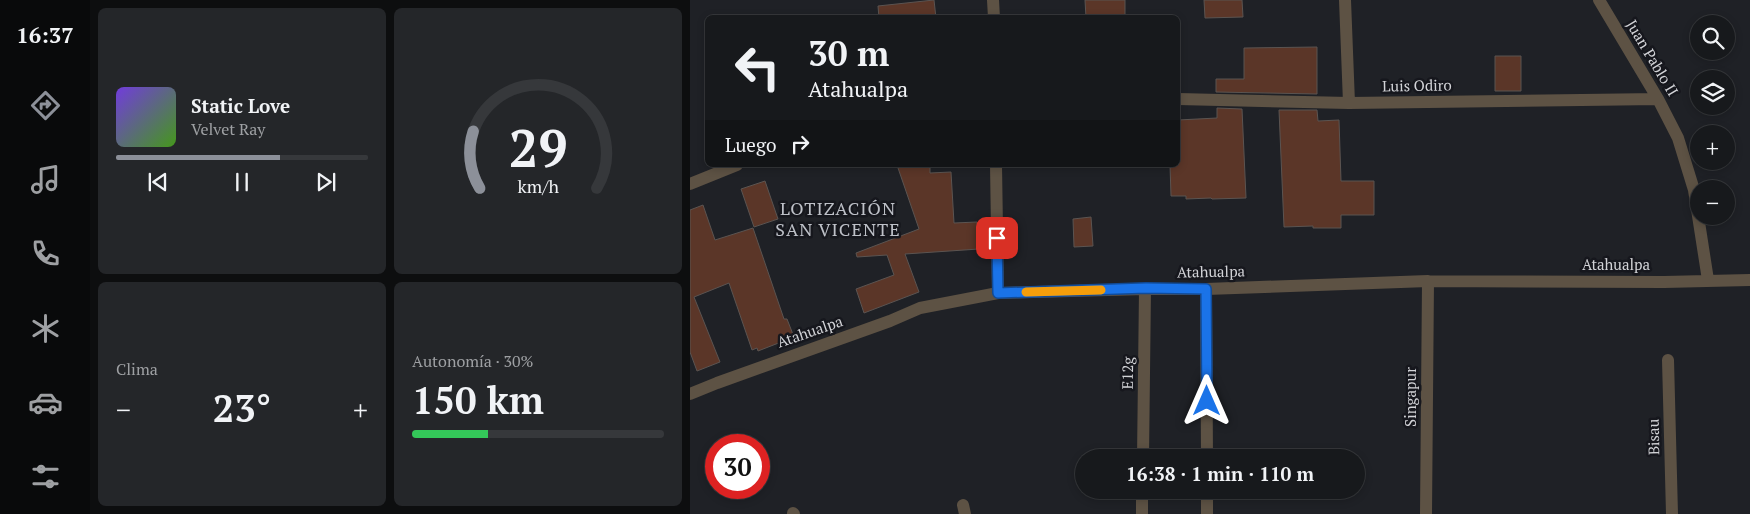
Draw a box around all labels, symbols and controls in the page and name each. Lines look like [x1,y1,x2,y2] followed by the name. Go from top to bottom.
[1690,15,1735,225] map controls
[1690,15,1735,60] button: search
[1622,16,1683,99] street label: Juan Pablo II
[16,20,74,49] text: 16:37
[808,30,889,76] text: 30 m
[725,35,790,100] icon: left
[1690,70,1735,115] button: layers
[808,74,908,103] text: Atahualpa
[1382,74,1452,96] street label: Luis Odiro
[28,88,63,123] icon: directions
[191,93,290,118] text: Static Love
[509,113,567,182] text: 29
[191,118,265,140] text: Velvet Ray
[1690,125,1735,170] button: +
[786,130,814,158] icon: right
[725,132,776,157] text: Luego
[28,162,63,197] icon: music
[144,168,172,196] icon: previous
[228,168,256,196] icon: pause
[312,168,340,196] icon: next
[517,174,559,198] text: km/h
[1690,180,1735,225] button: −
[775,196,901,241] district label: LOTIZACIÓN SAN VICENTE
[976,217,1018,259] pin
[983,224,1011,252] icon: arrive
[28,236,63,271] icon: phone
[1582,254,1651,274] street label: Atahualpa
[1177,260,1246,282] street label: Atahualpa
[774,310,846,352] street label: Atahualpa
[28,311,63,346] icon: climate
[412,350,534,372] text: Autonomía · 30%
[1117,355,1137,389] street label: E12g
[116,358,158,380] text: Clima
[1400,367,1420,427] street label: Singapur
[1180,374,1232,426] position arrow
[412,375,544,425] text: 150 km
[213,383,271,433] text: 23°
[28,385,63,420] icon: car
[116,391,131,428] text: −
[353,391,368,428] text: +
[1643,418,1663,455] street label: Bisau
[705,434,770,499] speed limit sign: 30
[28,459,63,494] icon: filters
[1126,461,1314,486] text: 16:38 · 1 min · 110 m

